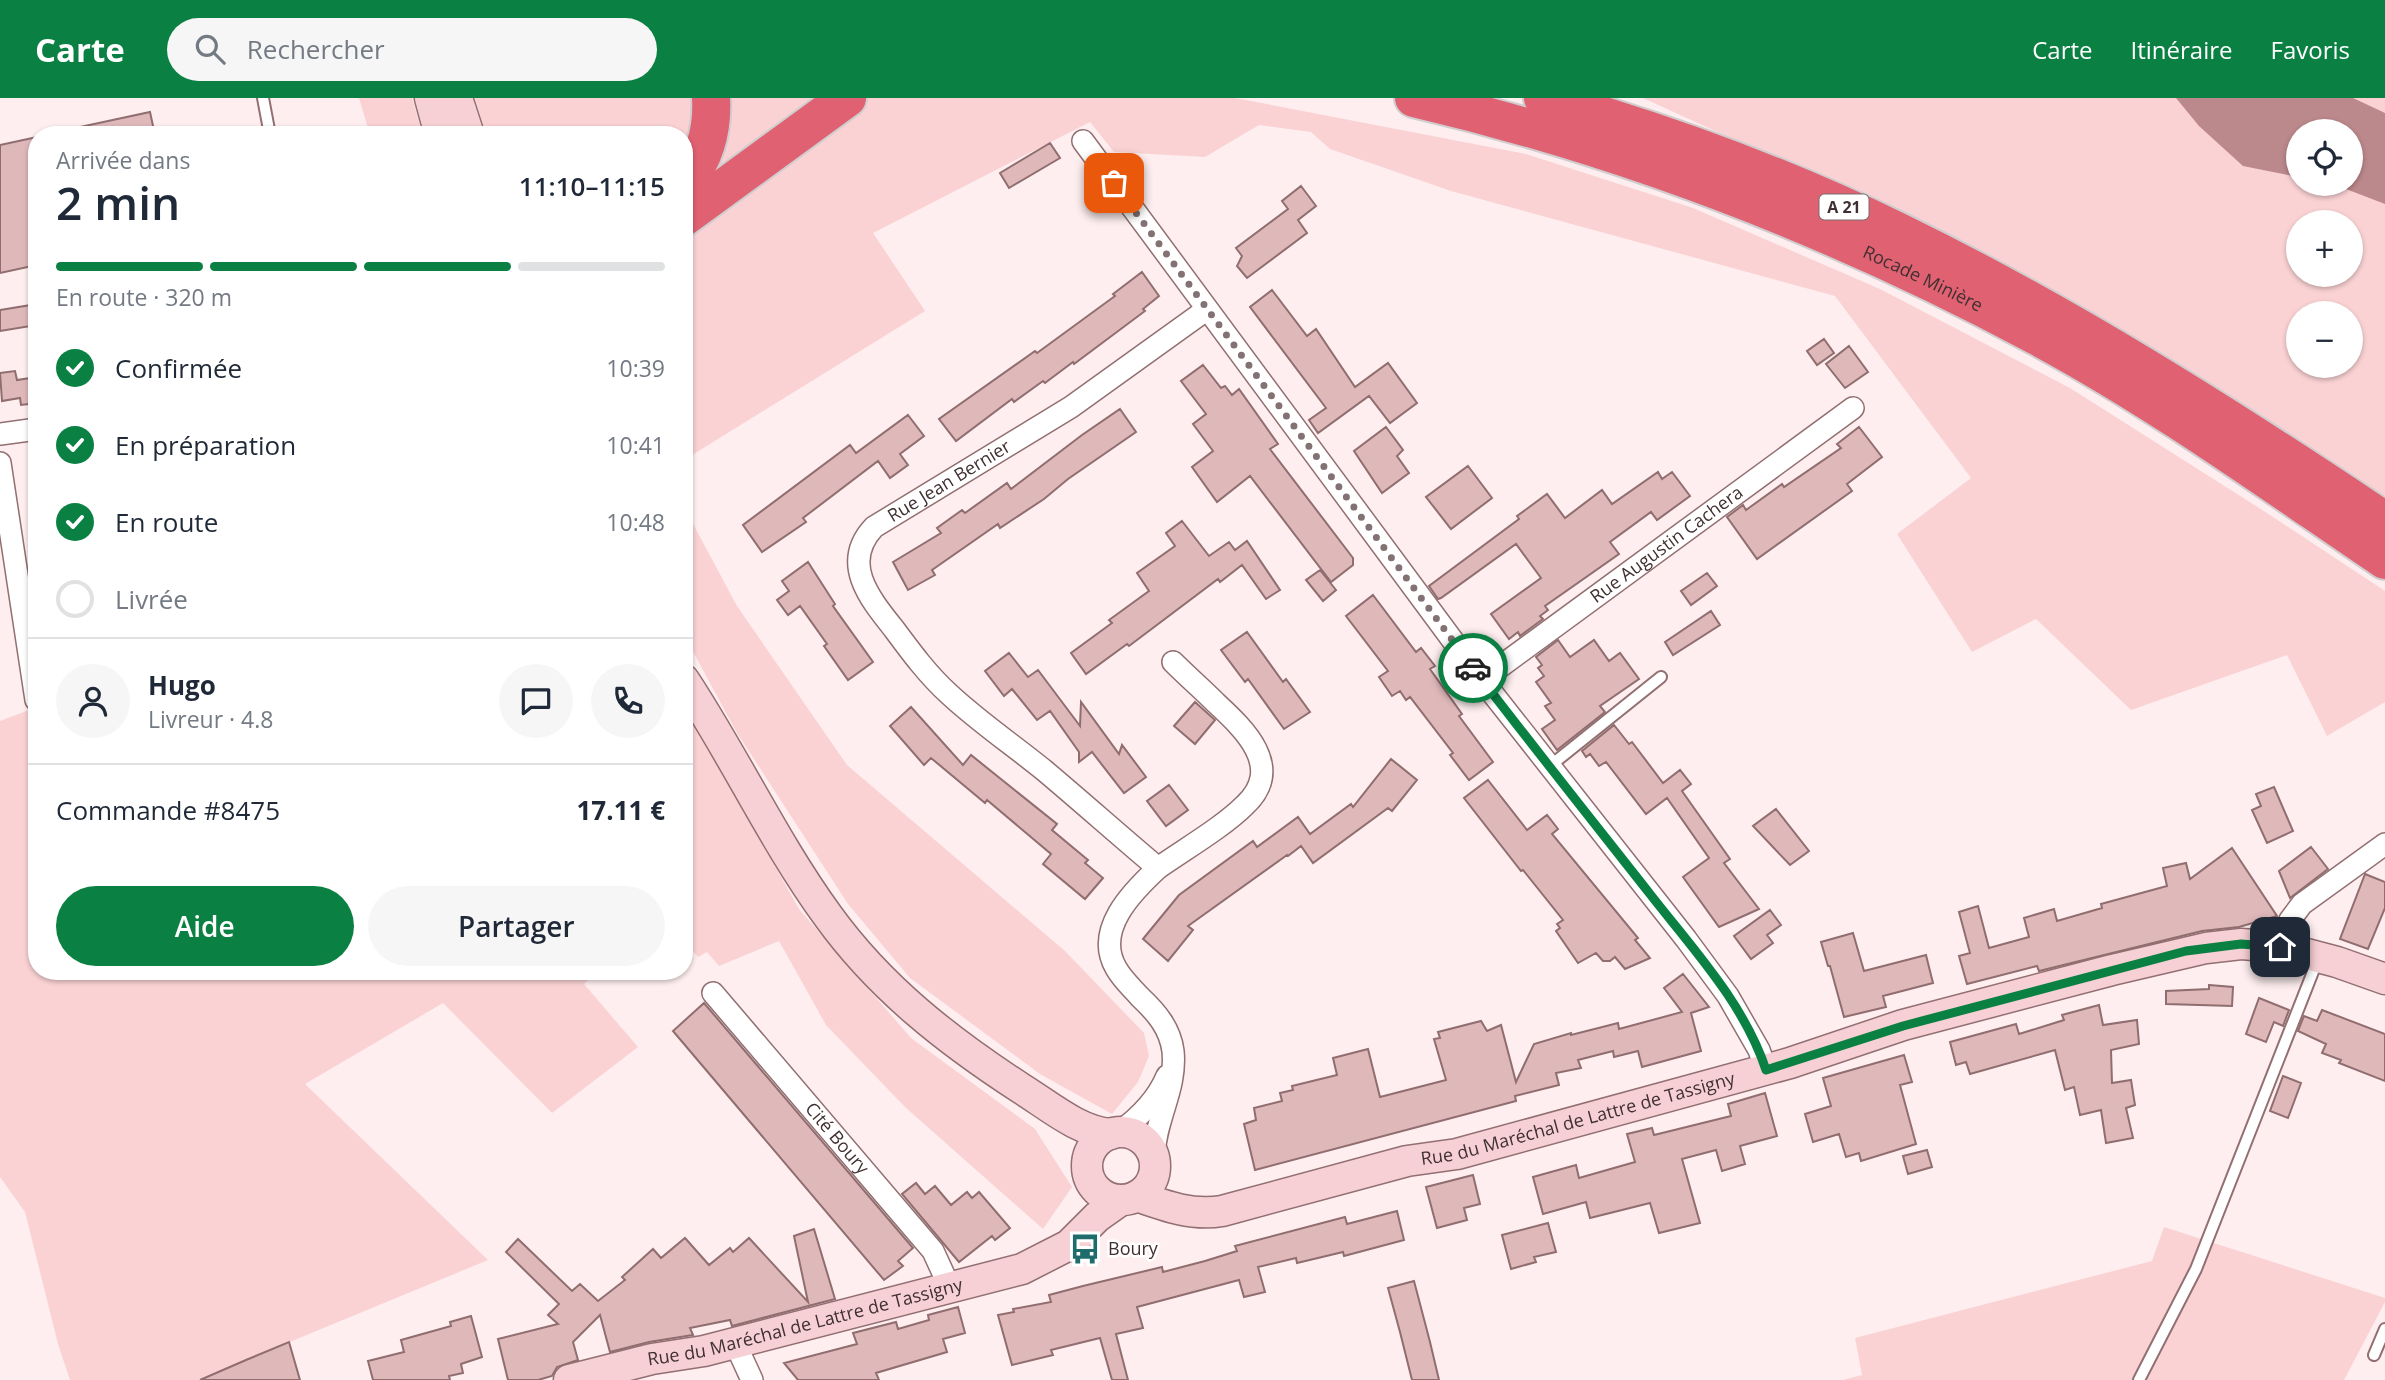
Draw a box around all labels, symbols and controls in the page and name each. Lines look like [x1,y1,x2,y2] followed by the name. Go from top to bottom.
[167,18,657,81] search box
[35,27,125,72] text: Carte
[191,30,229,68] icon: search
[247,31,385,67] text: Rechercher
[2032,33,2093,66] text: Carte
[2131,33,2233,66] text: Itinéraire
[2271,33,2350,66] text: Favoris
[2286,119,2363,378] map controls
[2286,119,2363,196] button: locate
[56,144,190,176] text: Arrivée dans
[1084,153,1144,213] pin
[1095,164,1133,202] icon: bag
[519,168,665,204] text: 11:10–11:15
[56,171,180,233] text: 2 min
[1820,194,1868,220] road number: A 21
[2286,210,2363,287] button: +
[1859,239,1987,317] street label: Rocade Minière
[56,281,232,313] text: En route · 320 m
[2286,301,2363,378] button: −
[56,349,94,387] icon: check
[115,350,242,386] text: Confirmée
[606,352,665,384] text: 10:39
[56,426,94,464] icon: check
[115,427,296,463] text: En préparation
[606,429,665,461] text: 10:41
[883,433,1015,527] street label: Rue Jean Bernier
[1585,480,1747,608] street label: Rue Augustin Cachera
[56,503,94,541] icon: check
[115,504,218,540] text: En route
[606,506,665,538] text: 10:48
[115,581,188,617] text: Livrée
[1438,633,1508,703] courier
[1454,649,1492,687] icon: car
[56,664,130,738] button: person
[499,664,573,738] button: chat
[591,664,665,738] button: phone
[148,667,216,703] text: Hugo
[148,703,273,735] text: Livreur · 4.8
[56,792,280,828] text: Commande #8475
[577,792,665,828] text: 17.11 €
[56,886,354,966] button: Aide
[368,886,665,966] button: Partager
[2250,917,2310,977] pin
[2261,928,2299,966] icon: home
[1419,1065,1738,1170] street label: Rue du Maréchal de Lattre de Tassigny
[800,1097,876,1179] street label: Cité Boury
[1068,1232,1102,1266] bus stop icon: Boury
[1108,1236,1159,1260] place label: Boury
[646,1272,966,1371] street label: Rue du Maréchal de Lattre de Tassigny

